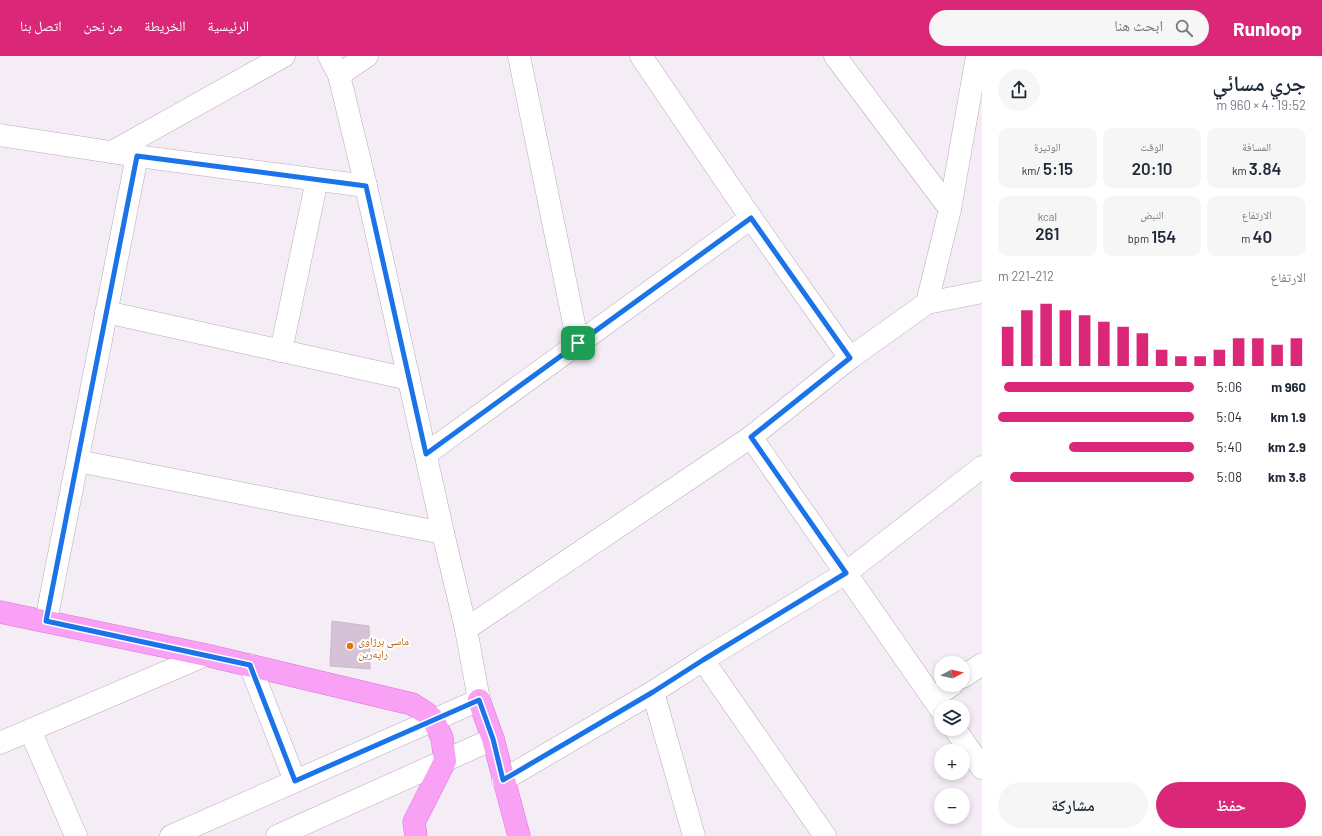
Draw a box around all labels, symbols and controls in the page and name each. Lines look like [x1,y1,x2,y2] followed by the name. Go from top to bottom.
[929,10,1209,46] search box
[1114,16,1163,34] text: ابحث هنا
[20,17,62,34] text: اتصل بنا
[84,17,122,34] text: من نحن
[144,17,186,34] text: الخريطة
[208,17,249,34] text: الرئيسية
[1173,17,1195,39] icon: search
[1233,17,1302,40] text: Runloop
[998,69,1040,111] button: share
[1212,69,1306,95] text: جري مسائي
[1217,97,1306,113] text: 19:52 · 4 × 960 m
[1034,140,1061,153] text: الوتيرة
[1140,140,1164,153] text: الوقت
[1242,140,1271,153] text: المسافة
[1043,158,1073,178] text: 5:15
[1132,158,1172,178] text: 20:10
[1249,158,1281,178] text: 3.84
[1022,164,1043,177] text: /km
[1232,164,1249,177] text: km
[1140,208,1164,221] text: النبض
[1242,208,1272,221] text: الارتفاع
[1038,210,1057,223] text: kcal
[1035,223,1059,243] text: 261
[1151,226,1176,246] text: 154
[1253,226,1272,246] text: 40
[1128,232,1151,245] text: bpm
[1241,232,1253,245] text: m
[998,268,1054,284] text: 212–221 m
[1271,269,1306,285] text: الارتفاع
[561,326,595,360] pin
[567,332,589,354] icon: arrive
[1217,379,1242,395] text: 5:06
[1271,379,1306,395] text: 960 m
[1216,409,1242,425] text: 5:04
[1271,409,1306,425] text: 1.9 km
[1216,439,1242,455] text: 5:40
[1268,439,1306,455] text: 2.9 km
[1217,469,1242,485] text: 5:08
[1268,469,1306,485] text: 3.8 km
[358,634,409,661] place label: ماسی برژاوی راپەرین
[345,641,355,651] marker: ماسی برژاوی راپەرین
[934,656,970,692] north arrow
[934,656,970,824] map controls
[934,700,970,736] button: layers
[934,744,970,780] button: +
[998,782,1148,828] button: مشاركة
[1156,782,1306,828] button: حفظ
[934,788,970,824] button: −

